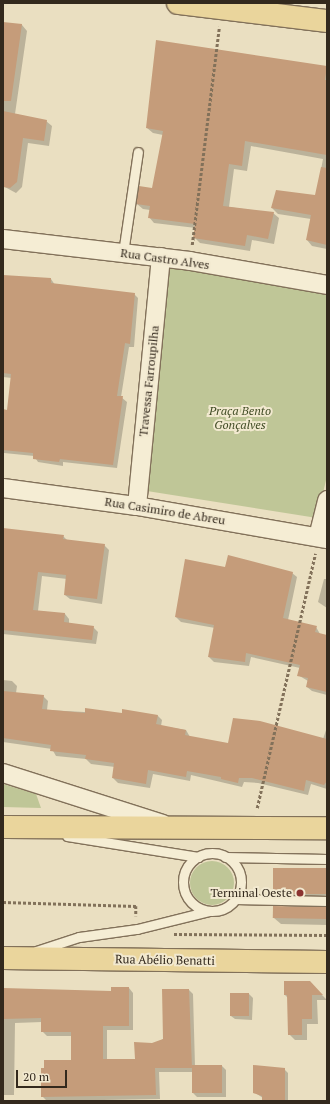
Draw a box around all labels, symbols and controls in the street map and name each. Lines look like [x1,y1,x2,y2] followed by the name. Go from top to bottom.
[119,246,211,272] street label: Rua Castro Alves
[136,325,162,437] street label: Travessa Farroupilha
[209,404,271,432] park label: Praça Bento Gonçalves
[104,494,226,528] street label: Rua Casimiro de Abreu
[210,886,292,900] place label: Terminal Oeste
[295,888,305,898] marker: Terminal Oeste
[115,952,215,968] street label: Rua Abélio Benatti
[18,1062,69,1088] scale bar
[23,1069,49,1084] text: 20 m

